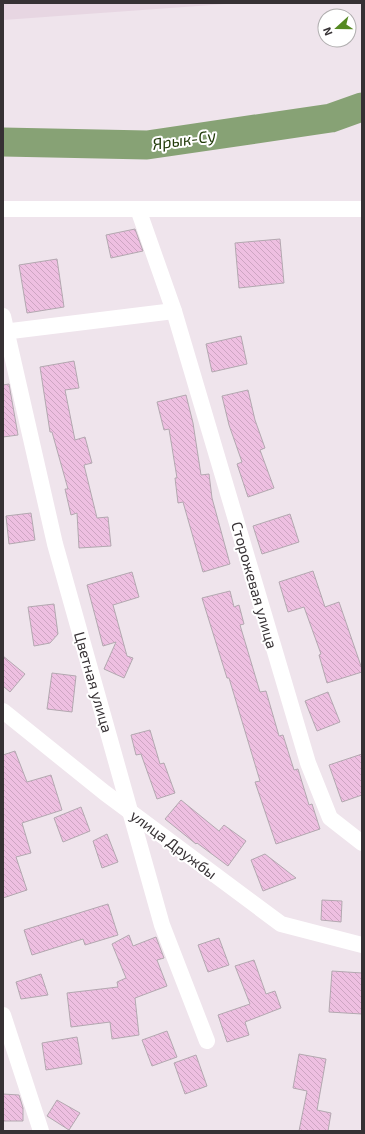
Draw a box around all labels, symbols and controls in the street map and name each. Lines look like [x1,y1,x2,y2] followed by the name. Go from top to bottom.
[317,8,357,48] north arrow
[320,26,335,38] text: N
[151,125,217,153] water label: Ярык-Су
[227,519,282,651] street label: Сторожевая улица
[70,629,117,735] street label: Цветная улица
[127,806,221,883] street label: улица Дружбы

